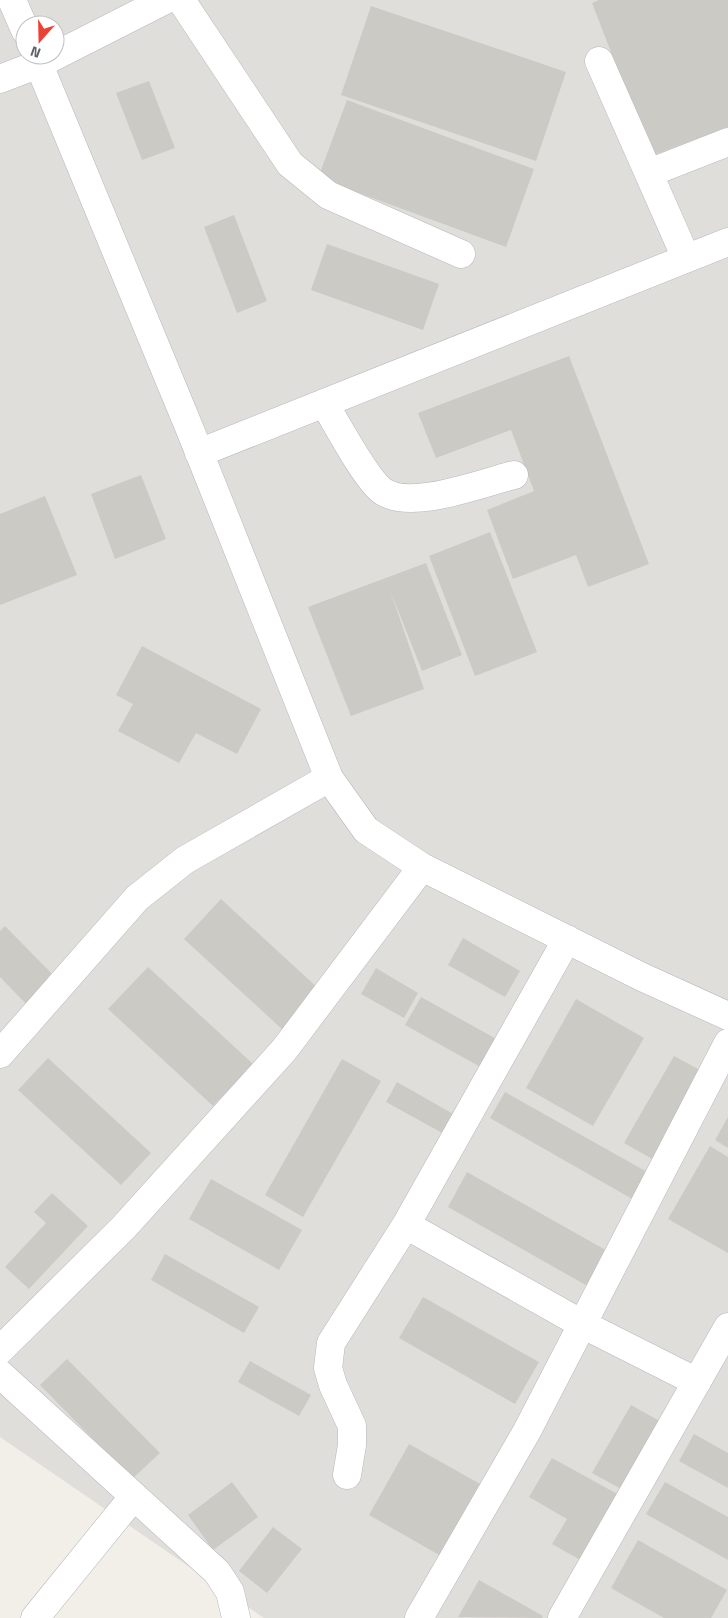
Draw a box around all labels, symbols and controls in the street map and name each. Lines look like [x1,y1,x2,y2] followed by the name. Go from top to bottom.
[15,15,65,65] north arrow
[27,41,44,64] text: N

